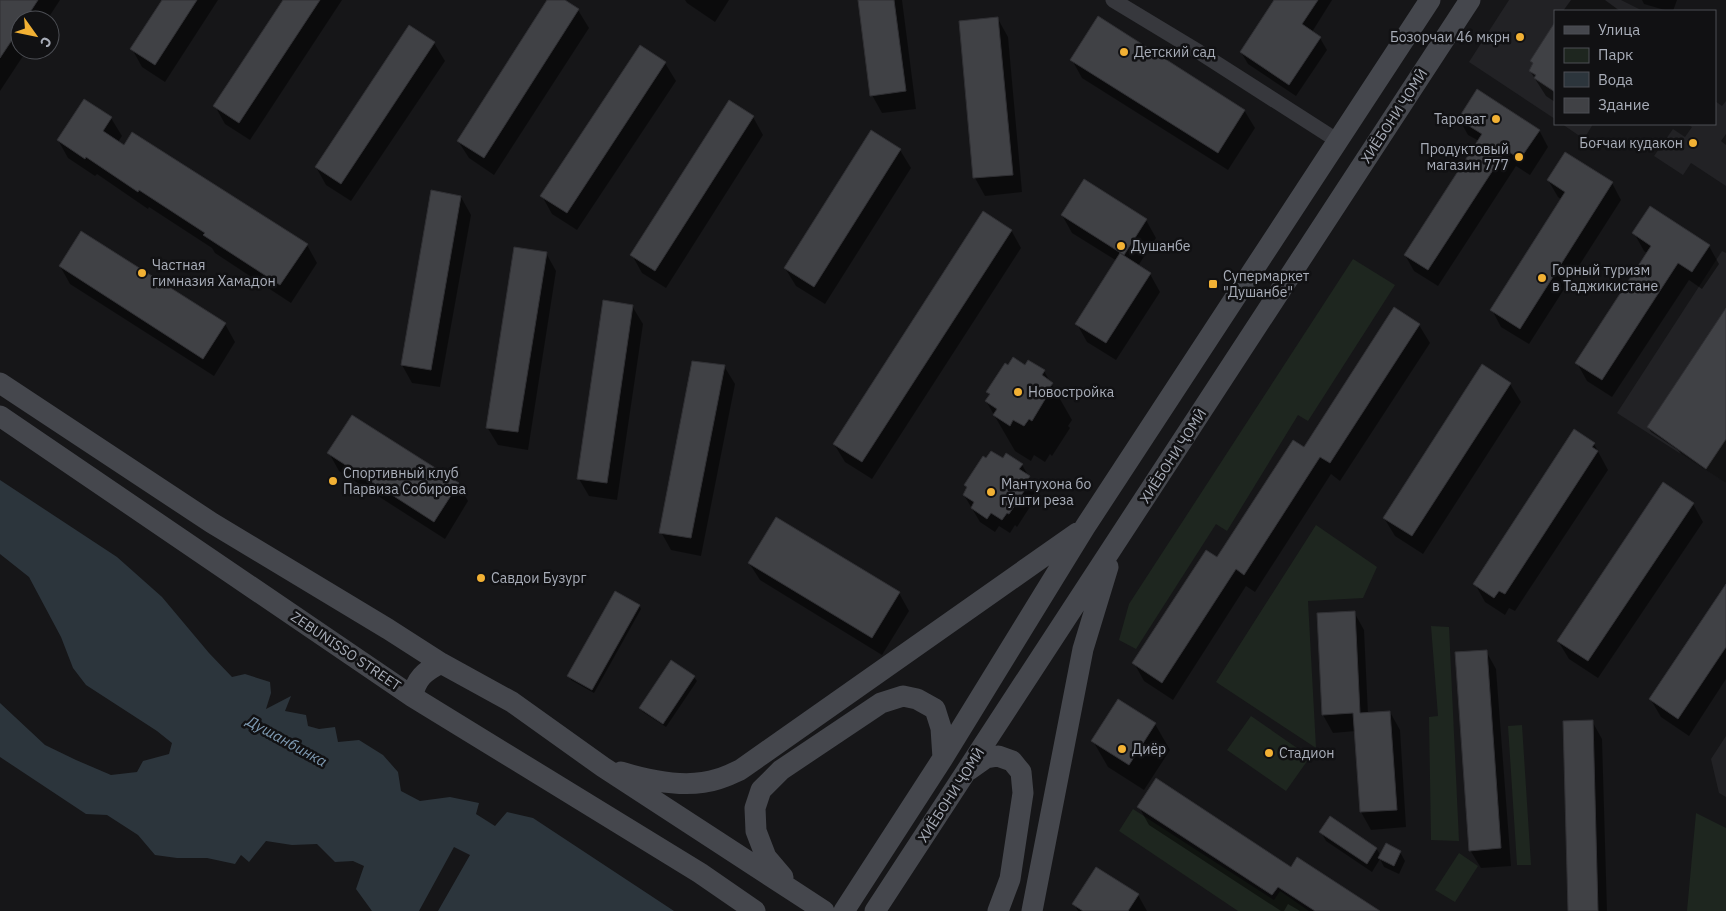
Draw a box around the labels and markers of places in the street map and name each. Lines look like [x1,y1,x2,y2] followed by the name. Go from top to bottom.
[1390,28,1510,46] place label: Бозорчаи 46 мкрн
[1514,31,1526,43] marker: Бозорчаи 46 мкрн
[1134,43,1216,61] place label: Детский сад
[1118,46,1130,58] marker: Детский сад
[1434,110,1486,128] place label: Тароват
[1490,113,1502,125] marker: Тароват
[1579,134,1683,152] place label: Боғчаи кудакон
[1687,137,1699,149] marker: Боғчаи кудакон
[1420,140,1509,174] place label: Продуктовый магазин 777
[1513,151,1525,163] marker: Продуктовый магазин 777
[1131,237,1191,255] place label: Душанбе
[1115,240,1127,252] marker: Душанбе
[152,256,276,290] place label: Частная гимназия Хамадон
[1552,261,1658,295] place label: Горный туризм в Таджикистане
[136,267,148,279] marker: Частная гимназия Хамадон
[1223,267,1310,301] place label: Супермаркет "Душанбе"
[1536,272,1548,284] marker: Горный туризм в Таджикистане
[1207,278,1219,290] marker: Супермаркет "Душанбе"
[1028,383,1115,401] place label: Новостройка
[1012,386,1024,398] marker: Новостройка
[343,464,466,498] place label: Спортивный клуб Парвиза Собирова
[327,475,339,487] marker: Спортивный клуб Парвиза Собирова
[1001,475,1091,509] place label: Мантухона бо гӯшти реза
[985,486,997,498] marker: Мантухона бо гӯшти реза
[491,569,587,587] place label: Савдои Бузург
[475,572,487,584] marker: Савдои Бузург
[1132,740,1166,758] place label: Диёр
[1116,743,1128,755] marker: Диёр
[1279,744,1335,762] place label: Стадион
[1263,747,1275,759] marker: Стадион

